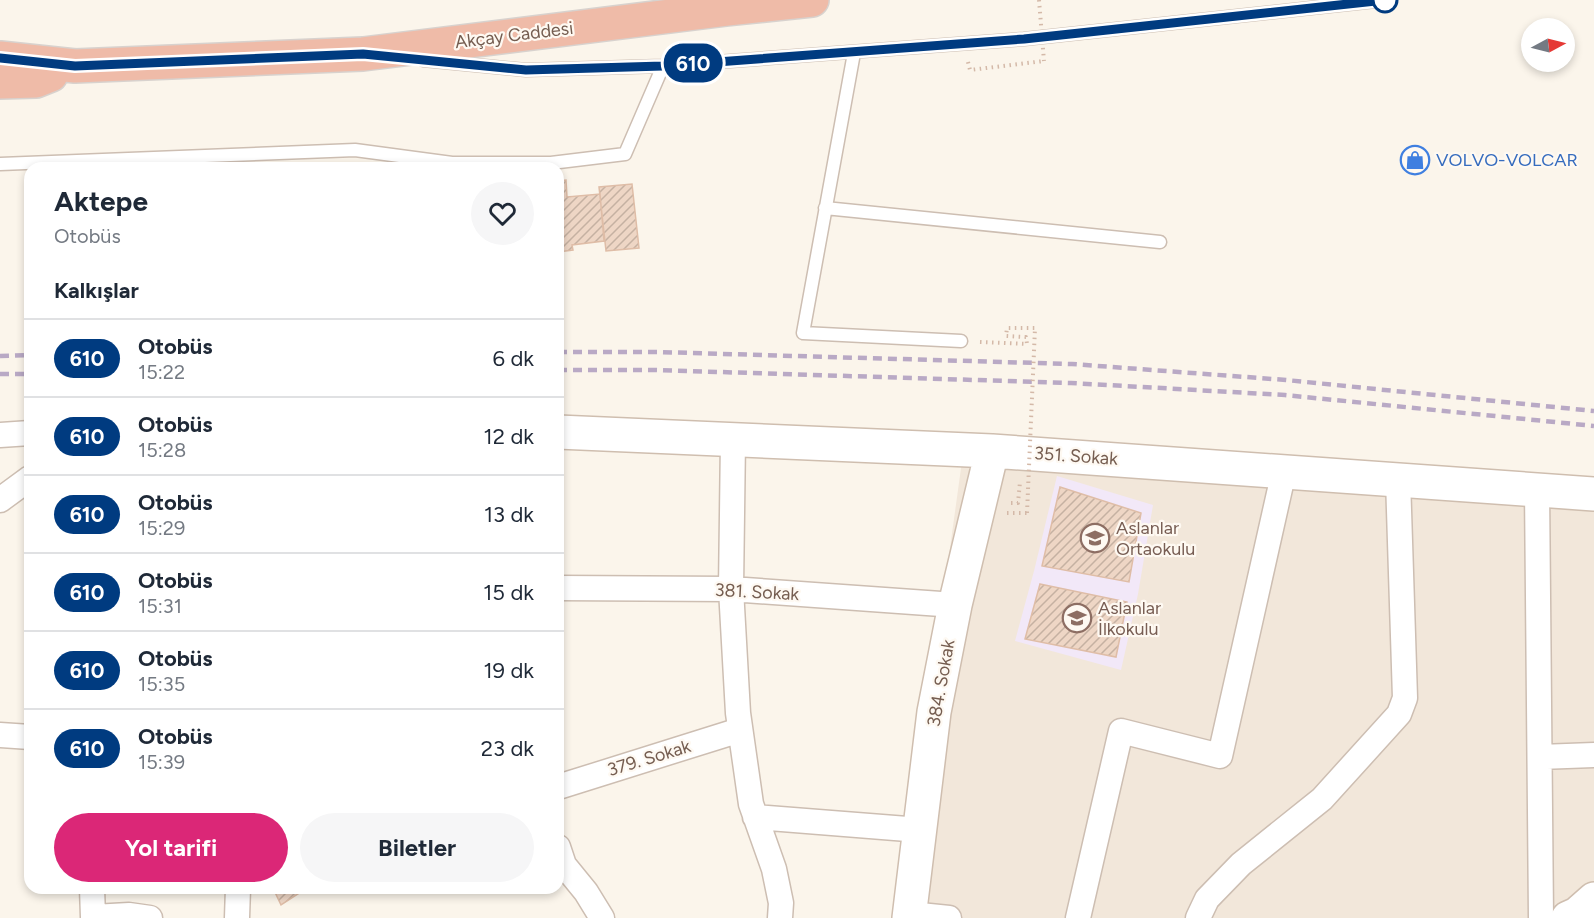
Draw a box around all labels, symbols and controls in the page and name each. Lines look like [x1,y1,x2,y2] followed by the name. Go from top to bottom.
[1372,0,1398,13] unlabelled marker
[454,17,574,53] street label: Akçay Caddesi
[1521,18,1575,72] north arrow
[1521,18,1575,72] map controls
[658,44,728,82] line badge: 610
[676,51,710,76] text: 610
[1399,144,1431,176] shop icon: VOLVO-VOLCAR
[1436,149,1578,171] place label: VOLVO-VOLCAR
[471,182,534,245] button: heart
[54,184,148,218] text: Aktepe
[54,224,121,248] text: Otobüs
[54,277,139,304] text: Kalkışlar
[138,333,213,360] text: Otobüs
[493,345,534,372] text: 6 dk
[70,346,104,371] text: 610
[138,360,185,384] text: 15:22
[138,411,213,438] text: Otobüs
[484,423,534,450] text: 12 dk
[70,424,104,449] text: 610
[138,438,186,462] text: 15:28
[1033,442,1119,470] street label: 351. Sokak
[138,489,213,516] text: Otobüs
[484,501,534,528] text: 13 dk
[70,502,104,527] text: 610
[138,516,185,540] text: 15:29
[1116,517,1195,560] place label: Aslanlar Ortaokulu
[1079,522,1111,554] school or university icon: Aslanlar Ortaokulu
[138,567,213,594] text: Otobüs
[483,579,534,606] text: 15 dk
[714,579,800,605] street label: 381. Sokak
[70,580,104,605] text: 610
[138,594,182,618] text: 15:31
[1098,597,1161,640] place label: Aslanlar İlkokulu
[1061,602,1093,634] school or university icon: Aslanlar İlkokulu
[923,637,960,728] street label: 384. Sokak
[138,645,213,672] text: Otobüs
[483,657,534,684] text: 19 dk
[70,658,104,683] text: 610
[138,672,185,696] text: 15:35
[138,723,213,750] text: Otobüs
[481,735,534,762] text: 23 dk
[605,735,693,781] street label: 379. Sokak
[70,736,104,761] text: 610
[138,750,185,774] text: 15:39
[54,813,288,882] button: Yol tarifi
[300,813,534,882] button: Biletler

